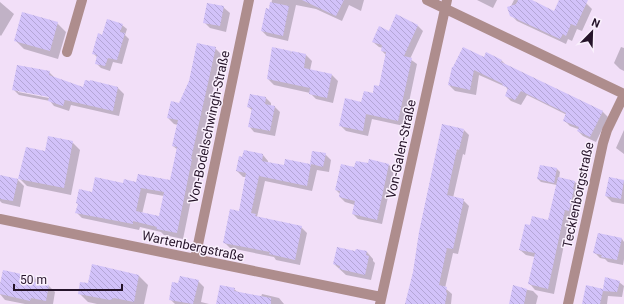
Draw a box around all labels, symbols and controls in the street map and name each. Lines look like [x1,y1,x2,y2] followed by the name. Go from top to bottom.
[572,12,612,52] north arrow
[590,16,602,31] text: N
[185,49,233,205] street label: Von-Bodelschwingh-Straße
[383,98,419,200] street label: Von-Galen-Straße
[559,141,597,249] street label: Tecklenborgstraße
[141,228,246,264] street label: Wartenbergstraße
[14,266,122,292] scale bar
[20,273,47,287] text: 50 m

